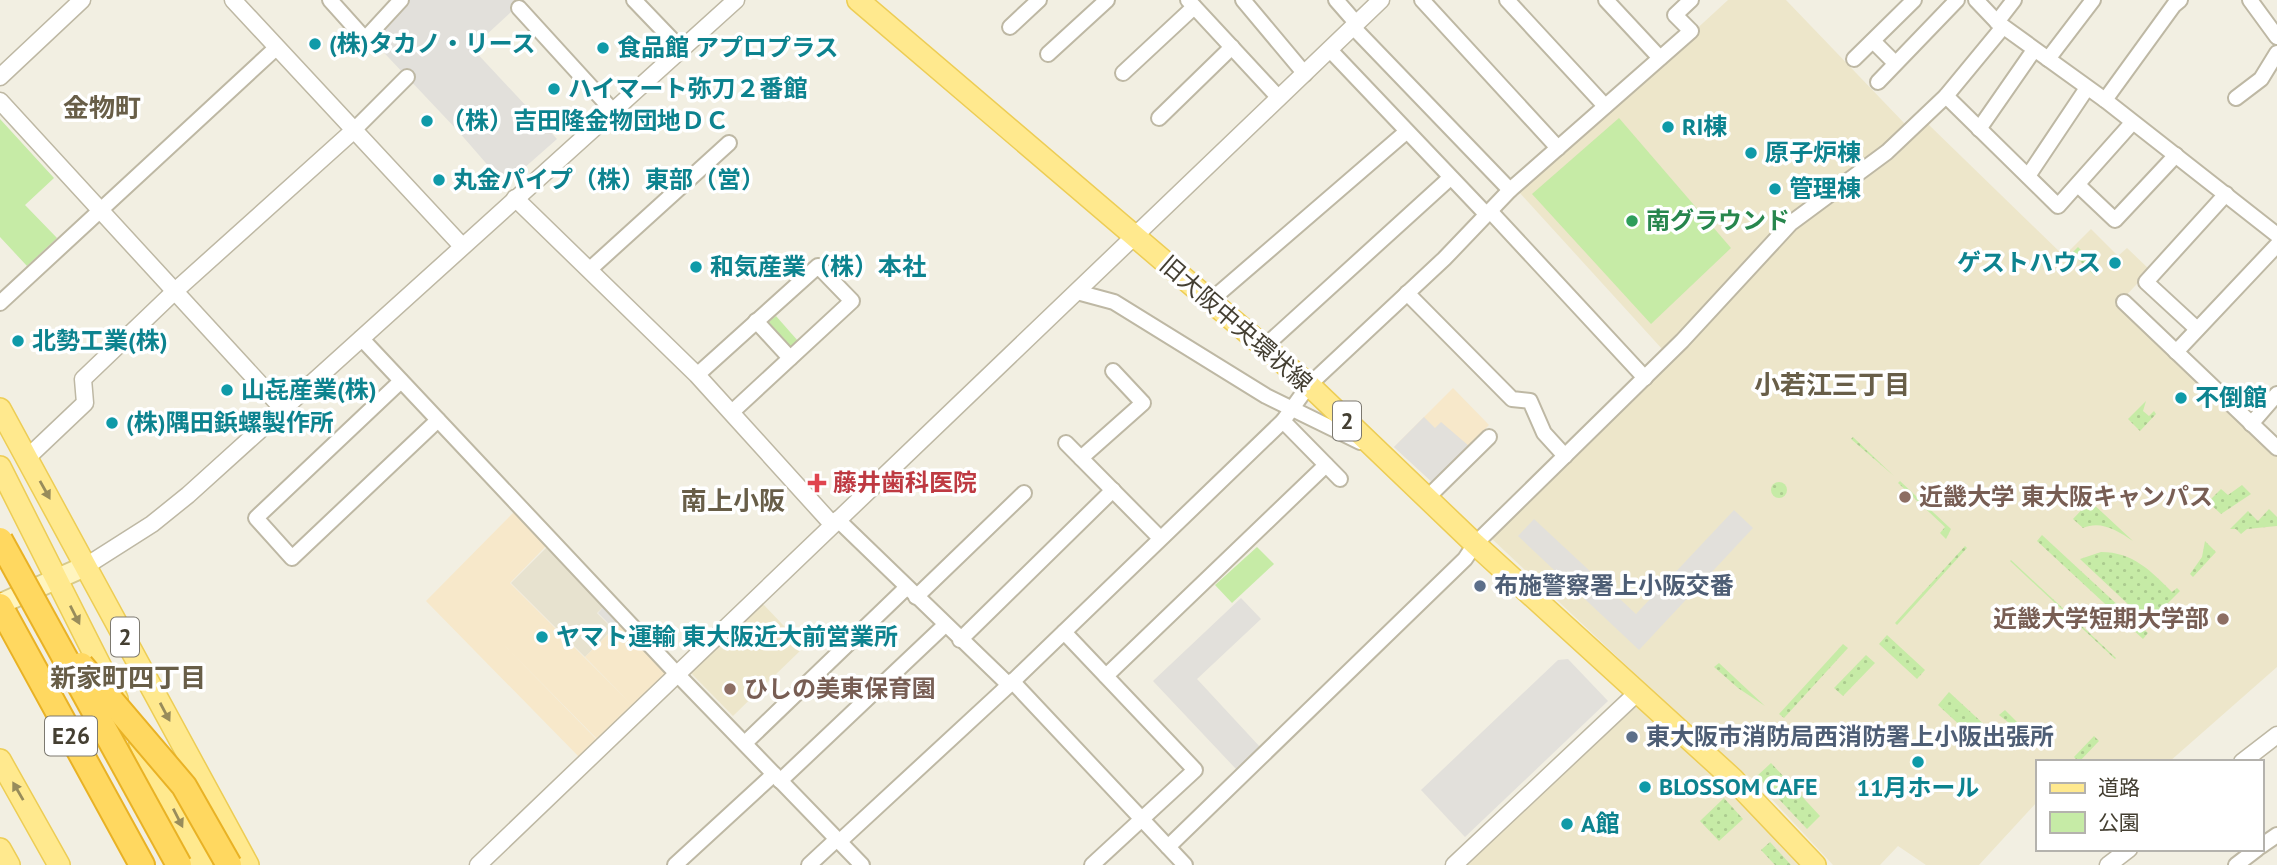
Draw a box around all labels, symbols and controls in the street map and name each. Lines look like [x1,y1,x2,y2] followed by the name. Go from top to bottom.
[329,28,536,59] place label: (株)タカノ・リース
[617,32,839,63] place label: 食品館 アプロプラス
[307,36,323,52] marker: (株)タカノ・リース
[595,40,611,56] marker: 食品館 アプロプラス
[568,73,808,104] place label: ハイマート弥刀２番館
[546,81,562,97] marker: ハイマート弥刀２番館
[63,91,141,124] district label: 金物町
[441,105,729,136] place label: （株）吉田隆金物団地ＤＣ
[1682,111,1727,142] place label: RI棟
[419,113,435,129] marker: （株）吉田隆金物団地ＤＣ
[1660,119,1676,135] marker: RI棟
[1765,137,1861,168] place label: 原子炉棟
[1743,145,1759,161] marker: 原子炉棟
[453,164,765,195] place label: 丸金パイプ（株）東部（営）
[431,172,447,188] marker: 丸金パイプ（株）東部（営）
[1789,173,1861,204] place label: 管理棟
[1767,181,1783,197] marker: 管理棟
[1646,205,1790,236] place label: 南グラウンド
[1624,213,1640,229] marker: 南グラウンド
[1957,247,2101,278] place label: ゲストハウス
[1154,249,1319,398] street label: 旧大阪中央環状線
[710,251,926,282] place label: 和気産業（株）本社
[2107,255,2123,271] marker: ゲストハウス
[688,259,704,275] marker: 和気産業（株）本社
[32,325,168,356] place label: 北勢工業(株)
[10,333,26,349] marker: 北勢工業(株)
[1754,368,1910,401] district label: 小若江三丁目
[241,374,377,405] place label: 山㐂産業(株)
[219,382,235,398] marker: 山㐂産業(株)
[2195,382,2267,413] place label: 不倒館
[2173,390,2189,406] marker: 不倒館
[1333,402,1361,440] road number: 2
[126,407,334,438] place label: (株)隅田鋲螺製作所
[104,415,120,431] marker: (株)隅田鋲螺製作所
[833,467,977,498] place label: 藤井歯科医院
[807,473,827,493] marker: 藤井歯科医院
[39,481,51,500] one-way arrow
[1919,481,2213,512] place label: 近畿大学 東大阪キャンパス
[681,484,785,517] district label: 南上小阪
[1897,489,1913,505] marker: 近畿大学 東大阪キャンパス
[1494,570,1734,601] place label: 布施警察署上小阪交番
[1472,578,1488,594] marker: 布施警察署上小阪交番
[1993,603,2209,634] place label: 近畿大学短期大学部
[69,605,80,625] one-way arrow
[2215,611,2231,627] marker: 近畿大学短期大学部
[111,618,139,656] road number: 2
[556,621,898,652] place label: ヤマト運輸 東大阪近大前営業所
[534,629,550,645] marker: ヤマト運輸 東大阪近大前営業所
[50,661,206,694] district label: 新家町四丁目
[744,673,936,704] place label: ひしの美東保育園
[722,681,738,697] marker: ひしの美東保育園
[159,702,171,721] one-way arrow
[45,716,97,756] road number: E26
[1646,721,2054,752] place label: 東大阪市消防局西消防署上小阪出張所
[1624,729,1640,745] marker: 東大阪市消防局西消防署上小阪出張所
[1910,754,1926,770] marker: 11月ホール
[2036,760,2263,851] legend
[1659,771,1817,802] place label: BLOSSOM CAFE
[1856,772,1980,803] place label: 11月ホール
[2098,774,2140,801] text: 道路
[1637,779,1653,795] marker: BLOSSOM CAFE
[11,782,24,801] one-way arrow
[172,808,184,828] one-way arrow
[1581,808,1620,839] place label: A館
[2098,809,2140,836] text: 公園
[1559,816,1575,832] marker: A館

